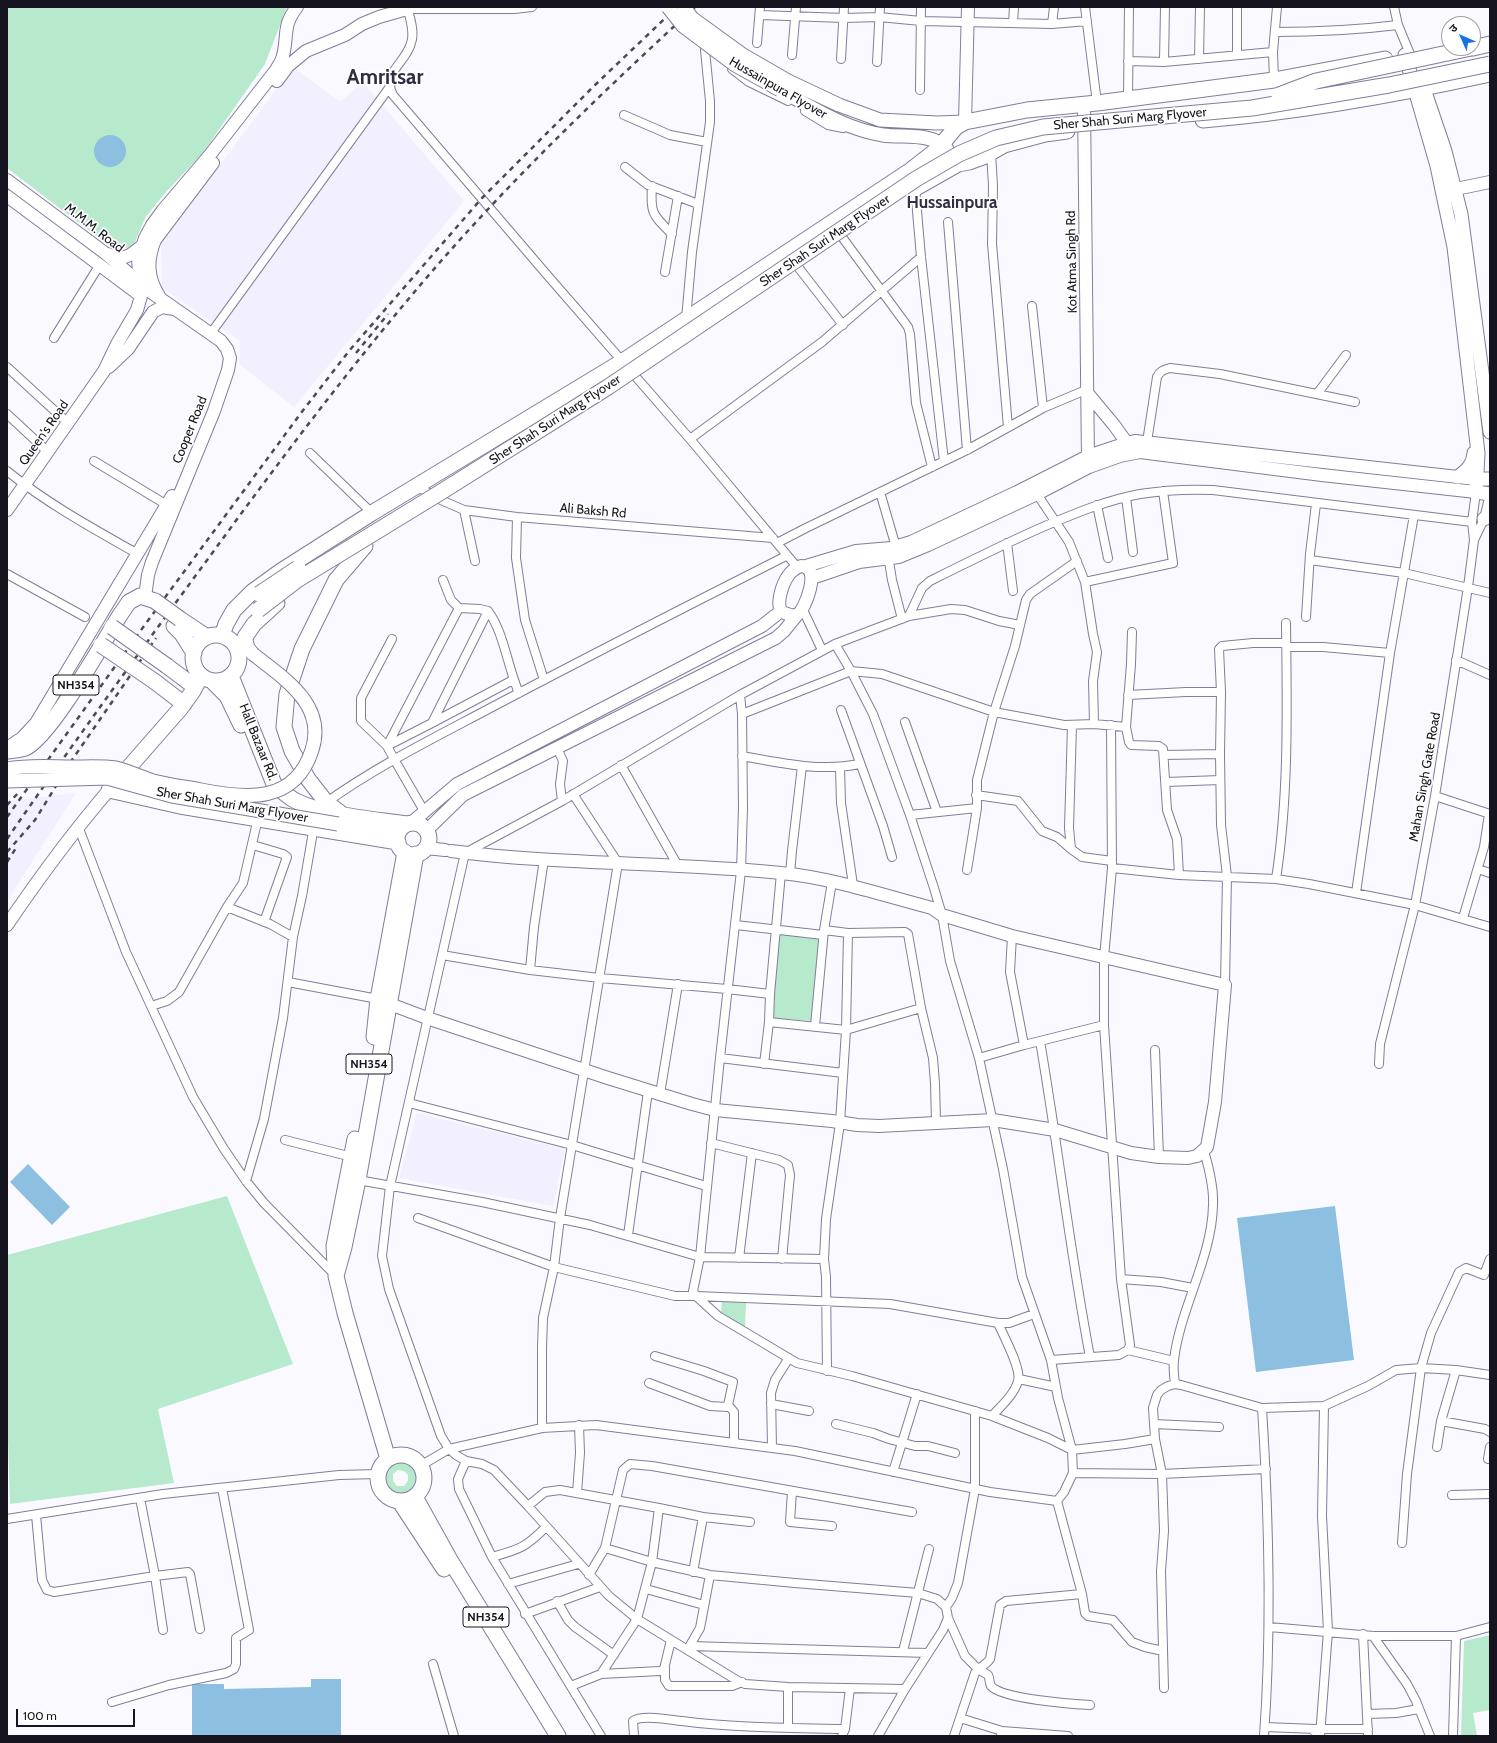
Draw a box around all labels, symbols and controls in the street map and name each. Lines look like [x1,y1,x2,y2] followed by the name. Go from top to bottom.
[1441,16,1481,56] north arrow
[1446,21,1460,35] text: उ
[726,54,830,122] street label: Hussainpura Flyover
[347,65,423,91] district label: Amritsar
[1053,105,1207,133] street label: Sher Shah Suri Marg Flyover
[757,192,893,290] street label: Sher Shah Suri Marg Flyover
[907,193,997,213] district label: Hussainpura
[61,200,127,256] street label: M.M.M. Road
[1063,211,1081,313] street label: Kot Atma Singh Rd
[486,372,624,468] street label: Sher Shah Suri Marg Flyover
[169,394,211,466] street label: Cooper Road
[16,398,72,468] street label: Queen's Road
[559,500,627,522] street label: Ali Baksh Rd
[53,675,99,695] road number: NH354
[236,701,280,783] street label: Hall Bazaar Rd.
[1406,711,1444,843] street label: Mahan Singh Gate Road
[155,784,309,826] street label: Sher Shah Suri Marg Flyover
[346,1054,392,1074] road number: NH354
[463,1607,509,1627] road number: NH354
[18,1701,137,1727] scale bar
[23,1708,57,1723] text: 100 m

